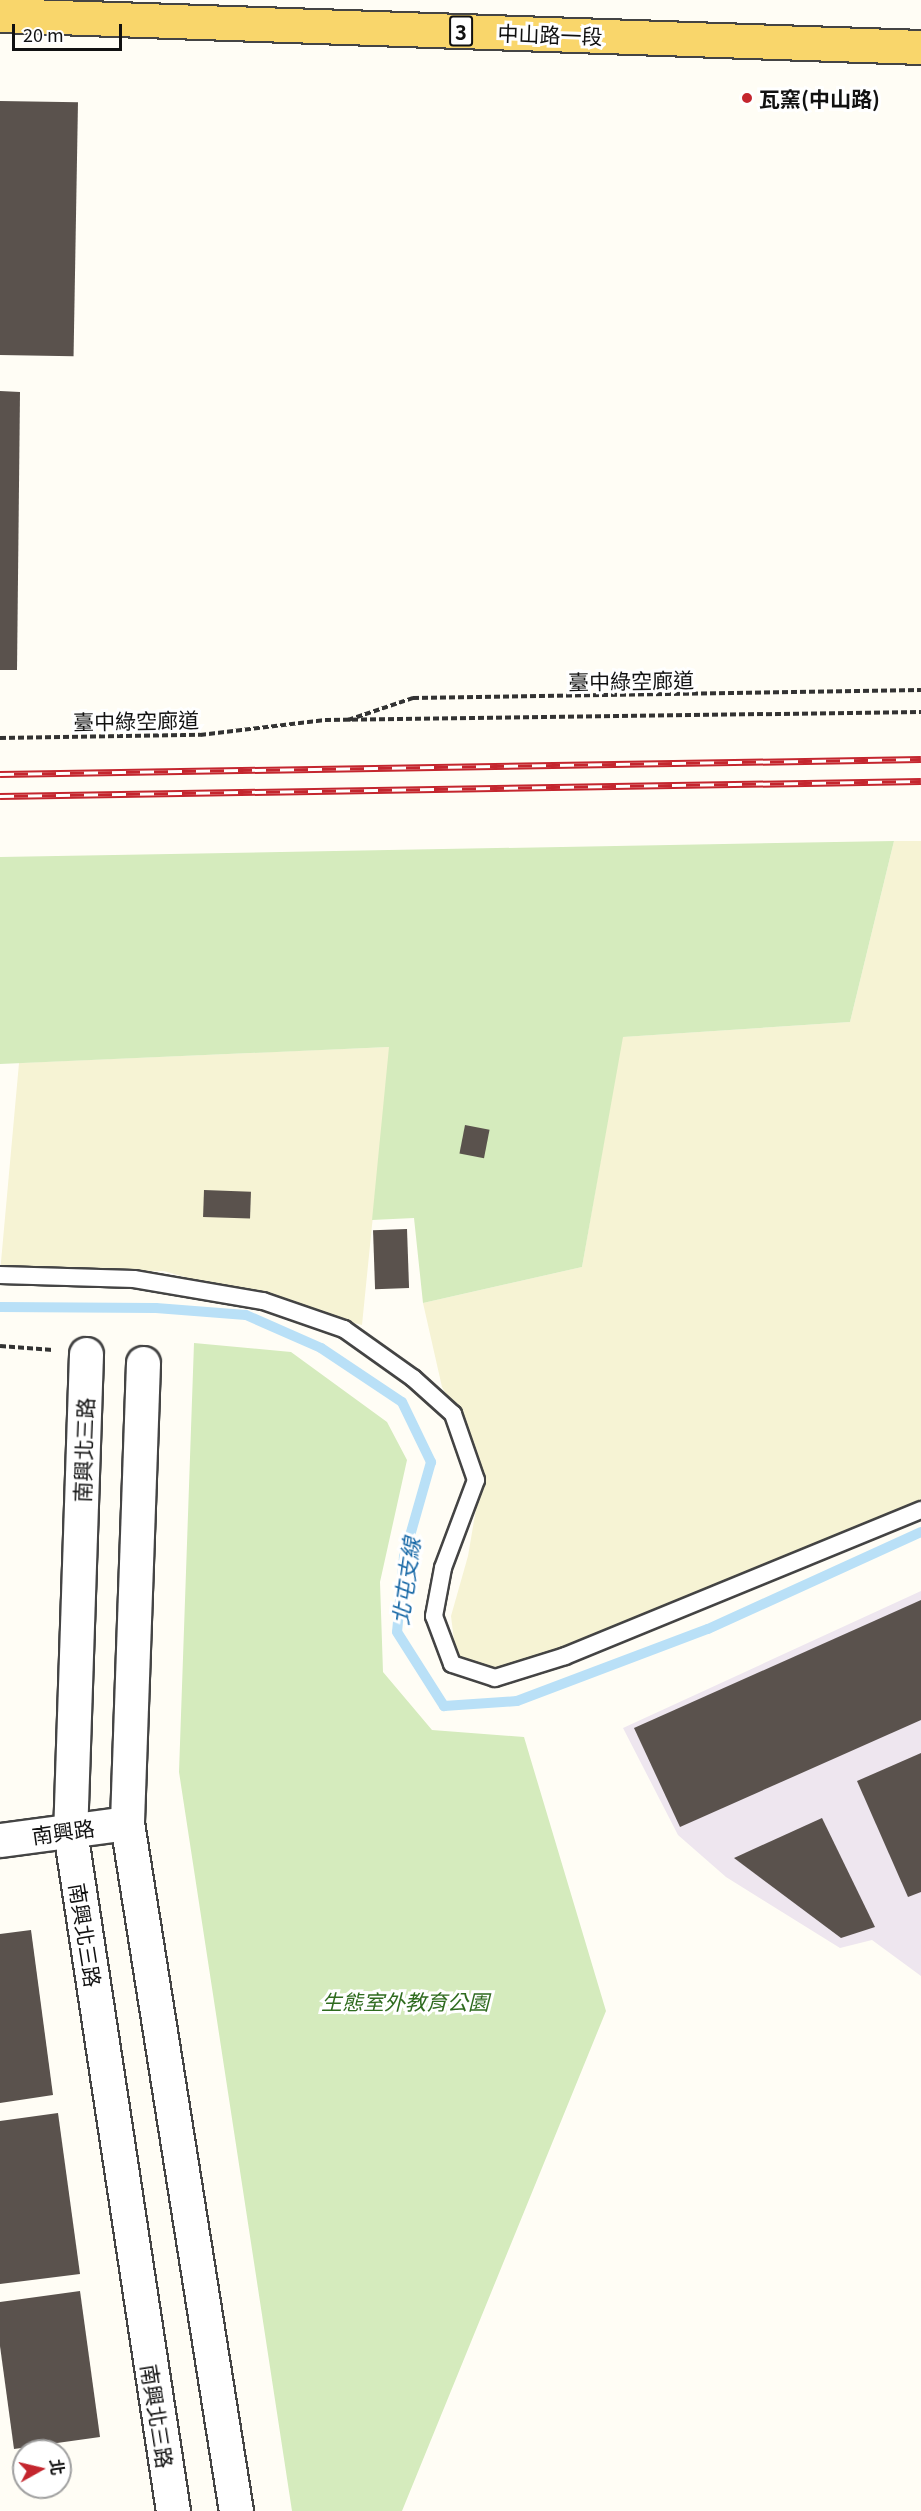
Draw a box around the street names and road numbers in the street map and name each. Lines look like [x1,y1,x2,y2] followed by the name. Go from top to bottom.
[449,14,473,48] road number: 3
[497,20,603,48] street label: 中山路一段
[568,666,694,694] street label: 臺中綠空廊道
[73,706,199,734] street label: 臺中綠空廊道
[69,1397,97,1503] street label: 南興北三路
[30,1814,96,1848] street label: 南興路
[65,1881,107,1989] street label: 南興北三路
[137,2362,179,2470] street label: 南興北三路

